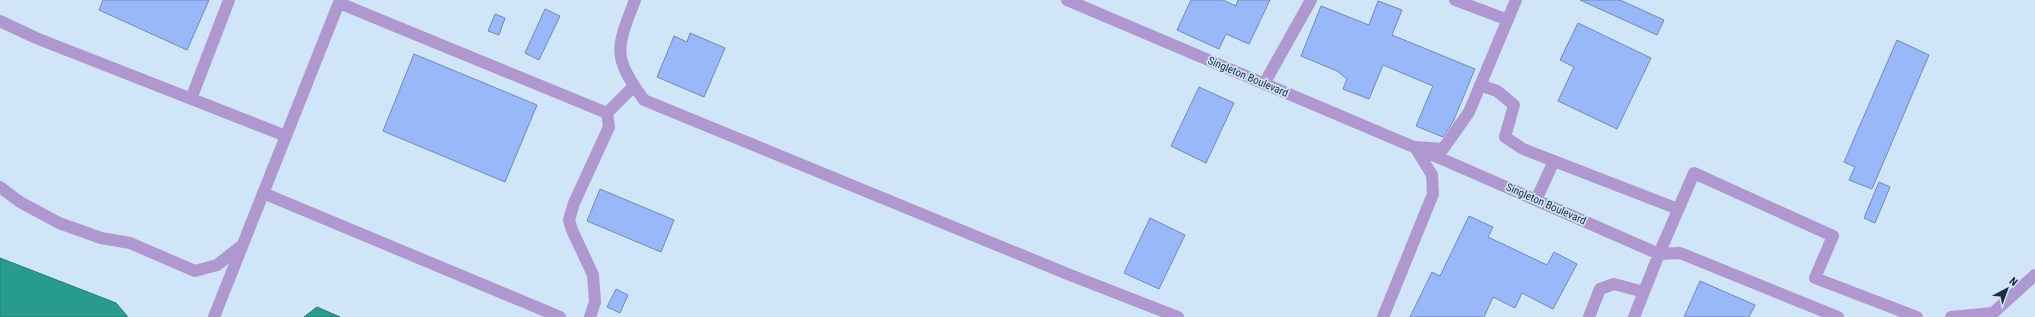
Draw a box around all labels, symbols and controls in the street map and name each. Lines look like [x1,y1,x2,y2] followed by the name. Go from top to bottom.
[1206,54,1290,100] street label: Singleton Boulevard
[1504,181,1588,227] street label: Singleton Boulevard
[1987,269,2027,309] north arrow
[2006,275,2020,289] text: N

